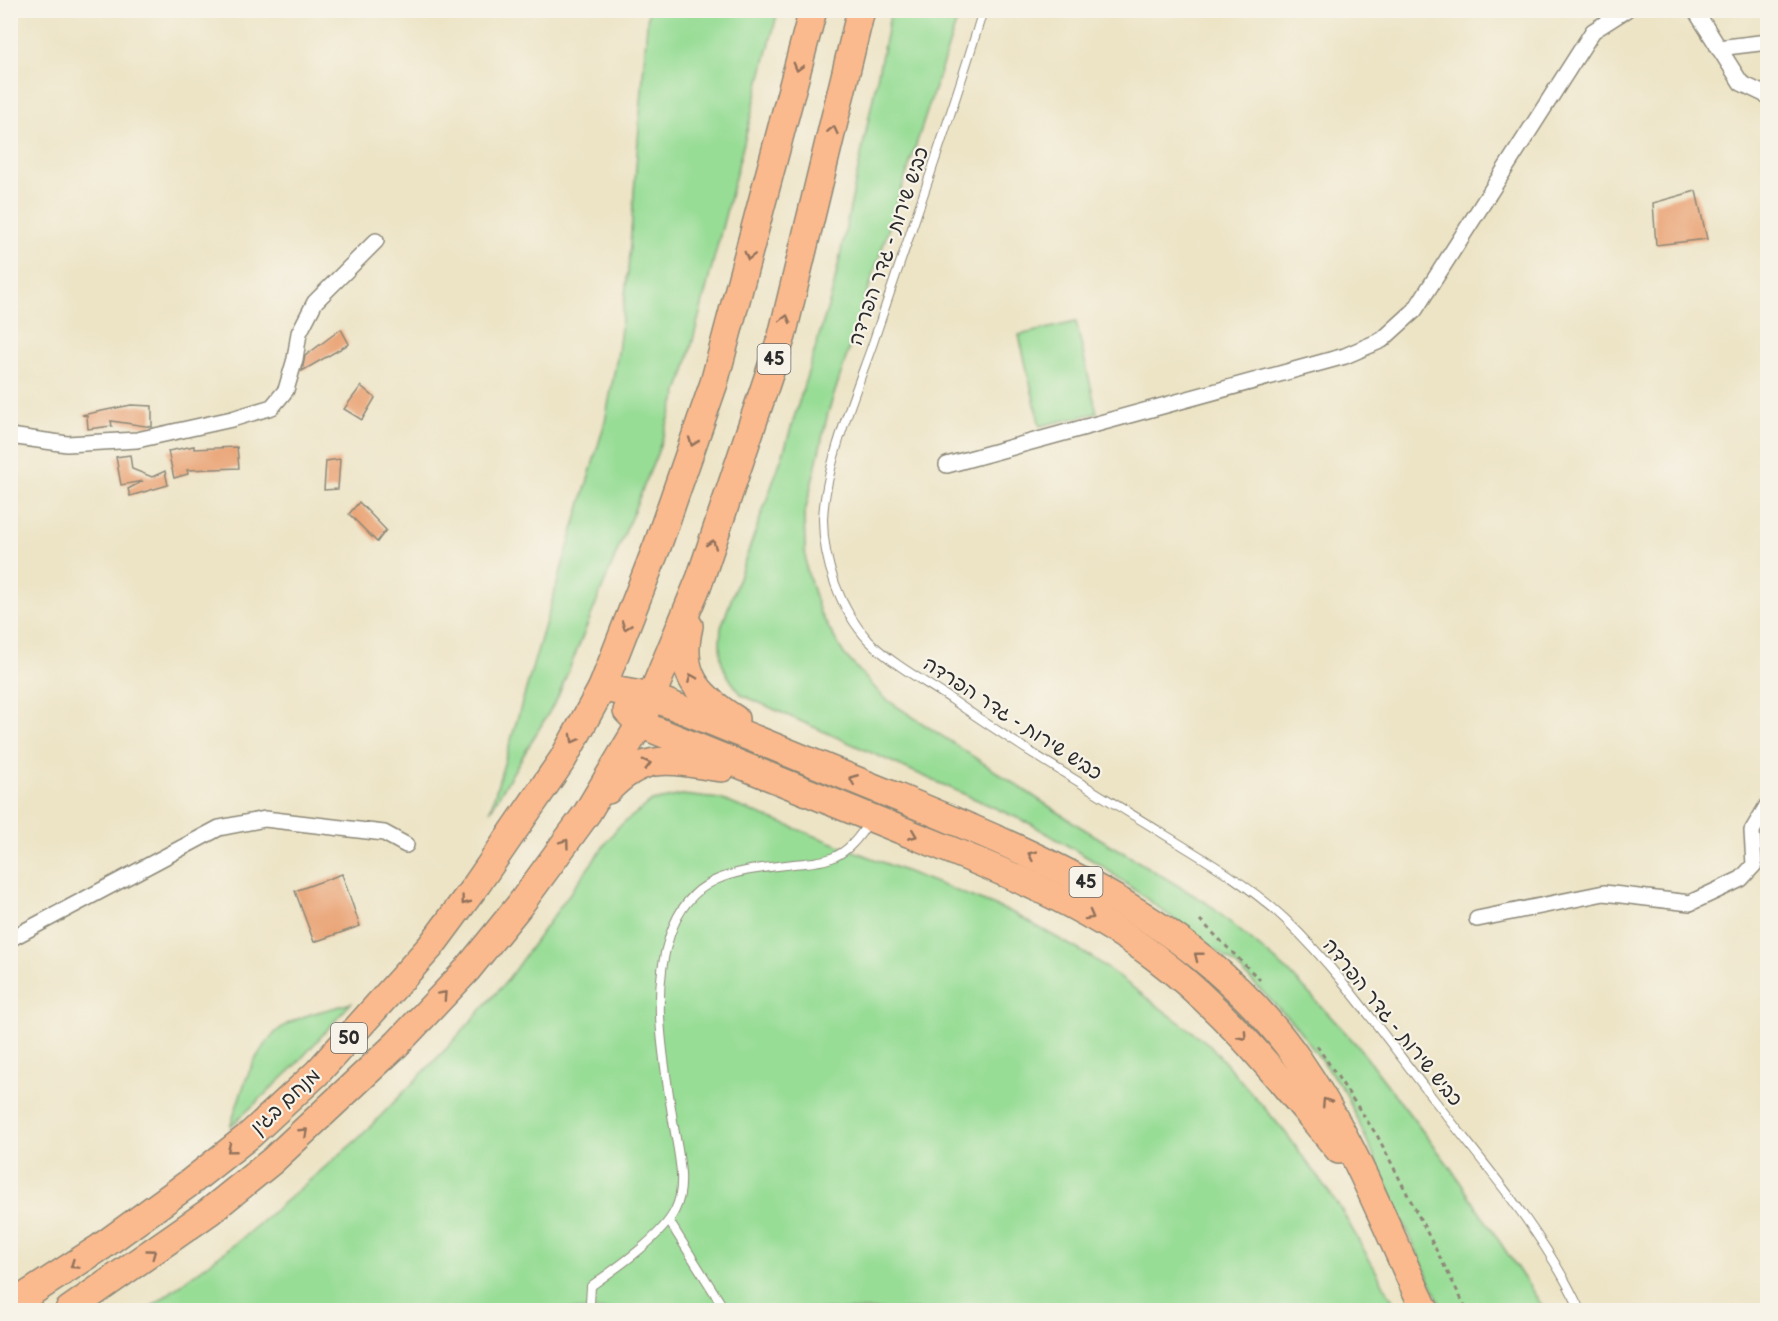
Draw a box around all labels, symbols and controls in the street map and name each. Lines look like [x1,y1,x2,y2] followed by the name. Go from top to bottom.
[793,61,805,72] one-way arrow
[826,125,839,135] one-way arrow
[844,144,934,349] street label: כביש שירות - גדר הפרדה
[744,250,756,261] one-way arrow
[779,315,792,325] one-way arrow
[758,344,790,374] road number: 45
[688,437,701,447] one-way arrow
[704,539,717,550] one-way arrow
[621,620,634,630] one-way arrow
[918,652,1107,786] street label: כביש שירות - גדר הפרדה
[687,674,699,685] one-way arrow
[570,733,581,743] one-way arrow
[642,759,652,772] one-way arrow
[848,774,859,786] one-way arrow
[907,828,918,840] one-way arrow
[558,839,569,850] one-way arrow
[1028,850,1039,862] one-way arrow
[1070,867,1102,897] road number: 45
[461,894,472,905] one-way arrow
[1084,909,1094,920] one-way arrow
[1317,934,1467,1111] street label: כביש שירות - גדר הפרדה
[1194,953,1205,964] one-way arrow
[436,992,447,1002] one-way arrow
[331,1023,367,1053] road number: 50
[1236,1029,1247,1039] one-way arrow
[246,1064,325,1140] street label: מנחם בגין
[1321,1098,1333,1108] one-way arrow
[297,1128,308,1139] one-way arrow
[227,1142,238,1153] one-way arrow
[145,1249,156,1260] one-way arrow
[70,1258,81,1269] one-way arrow

